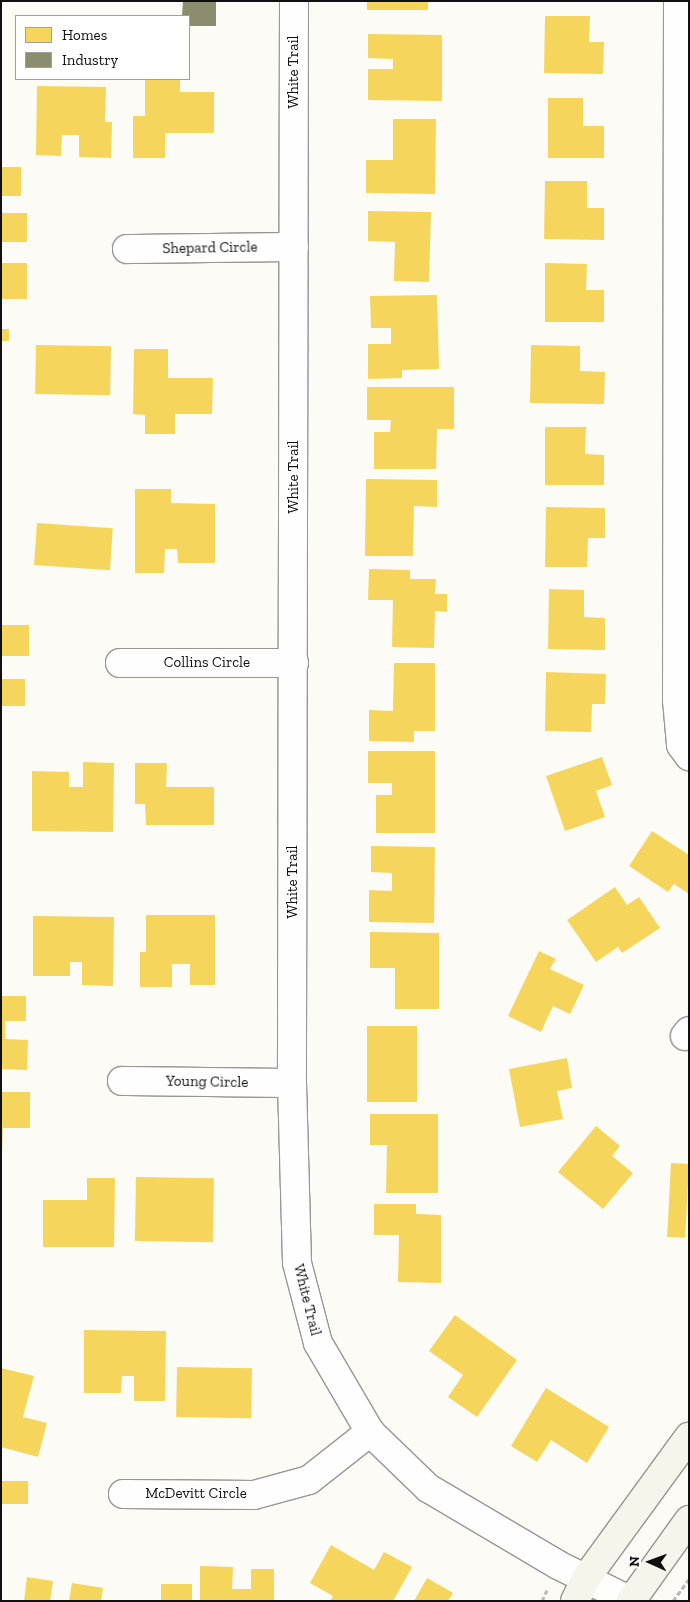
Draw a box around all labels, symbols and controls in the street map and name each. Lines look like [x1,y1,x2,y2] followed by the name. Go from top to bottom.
[15,15,190,80] legend
[62,26,107,44] text: Homes
[285,35,303,109] street label: White Trail
[62,51,118,69] text: Industry
[162,238,258,258] street label: Shepard Circle
[285,440,303,514] street label: White Trail
[164,654,250,672] street label: Collins Circle
[284,845,302,919] street label: White Trail
[166,1072,248,1092] street label: Young Circle
[289,1262,325,1338] street label: White Trail
[145,1485,247,1503] street label: McDevitt Circle
[625,1537,675,1587] north arrow
[626,1556,643,1567] text: N

